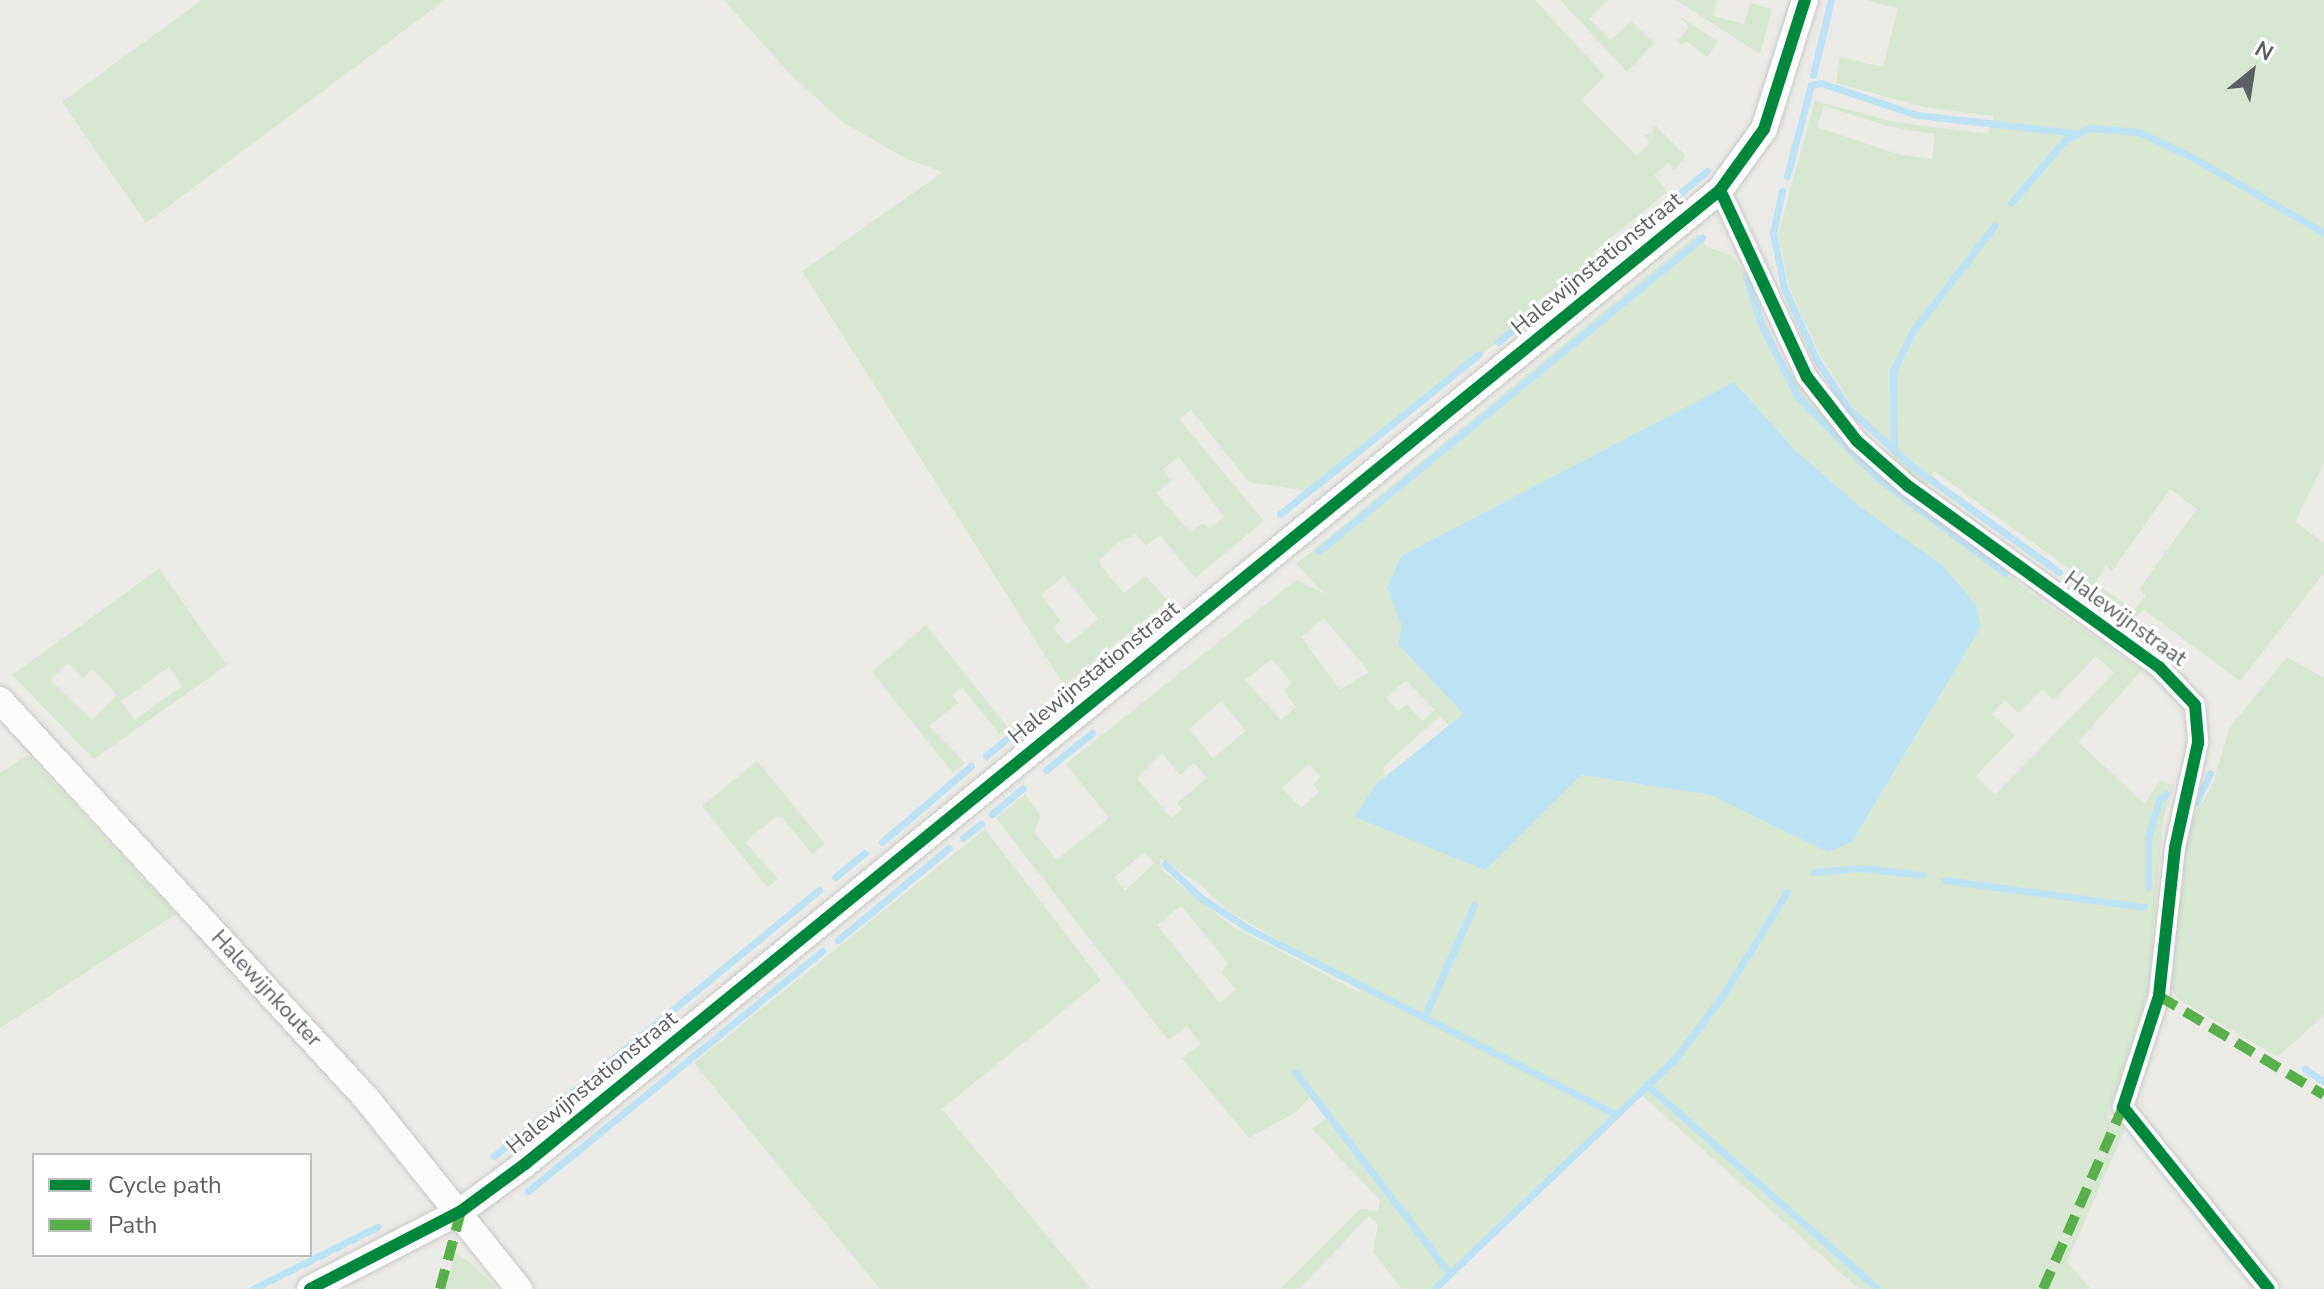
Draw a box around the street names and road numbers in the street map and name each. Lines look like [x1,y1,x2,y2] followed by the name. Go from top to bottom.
[1506,187,1688,341] street label: Halewijnstationstraat
[2059,566,2191,672] street label: Halewijnstraat
[1003,596,1185,750] street label: Halewijnstationstraat
[205,925,327,1053] street label: Halewijnkouter
[501,1006,683,1160] street label: Halewijnstationstraat

